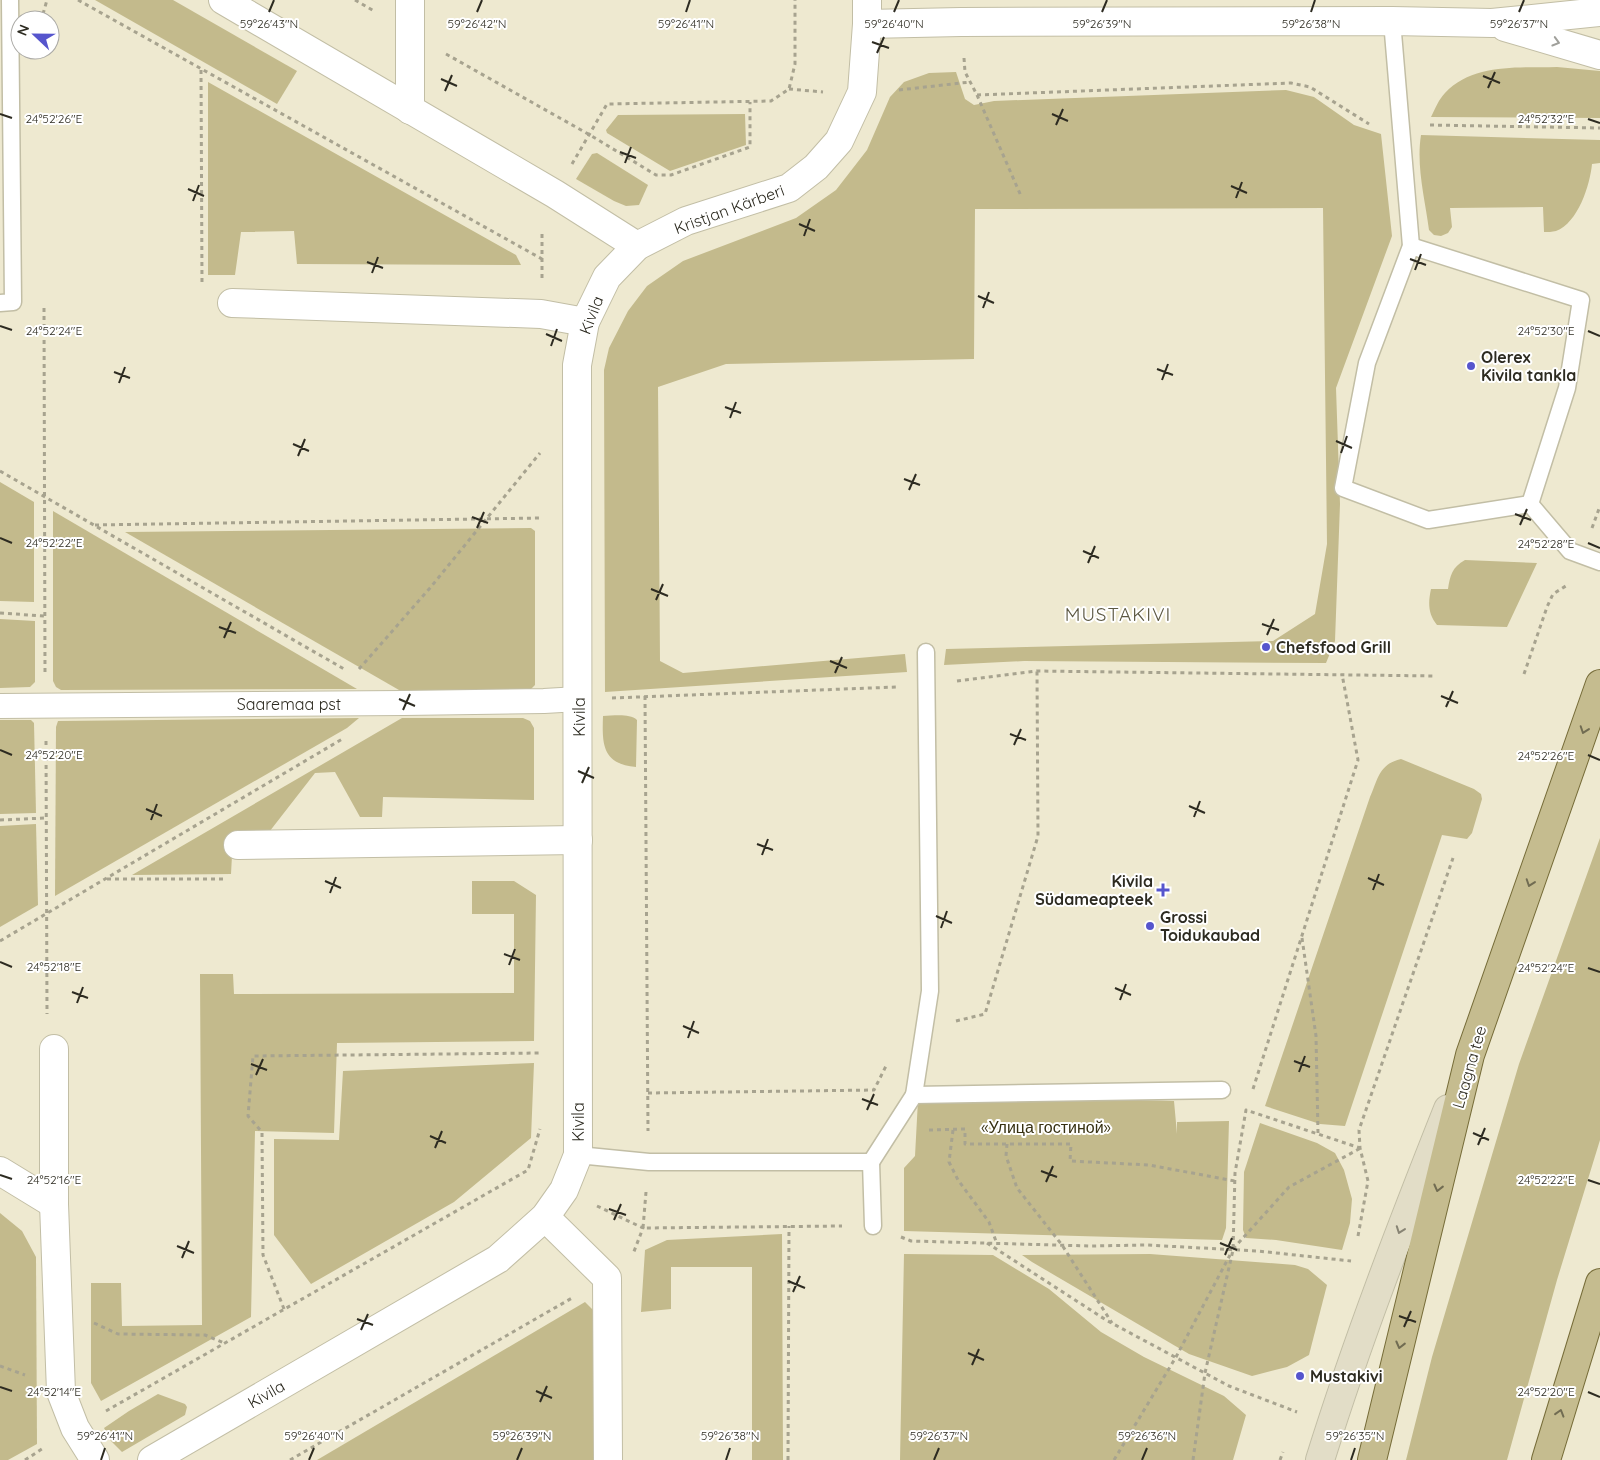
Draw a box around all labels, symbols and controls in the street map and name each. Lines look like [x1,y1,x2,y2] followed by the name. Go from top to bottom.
[10,10,60,60] north arrow
[240,16,298,31] text: 59°26'43"N
[448,16,506,31] text: 59°26'42"N
[658,16,714,31] text: 59°26'41"N
[864,16,924,31] text: 59°26'40"N
[1073,16,1131,31] text: 59°26'39"N
[1282,16,1340,31] text: 59°26'38"N
[1490,16,1548,31] text: 59°26'37"N
[13,22,33,38] text: N
[1551,36,1559,46] one-way arrow
[26,111,83,126] text: 24°52'26"E
[1518,111,1574,126] text: 24°52'32"E
[671,180,787,238] street label: Kristjan Kärberi
[575,293,607,337] street label: Kivila
[26,323,82,338] text: 24°52'24"E
[1517,323,1575,338] text: 24°52'30"E
[1481,347,1576,385] place label: Olerex Kivila tankla
[1465,360,1477,372] marker: Olerex Kivila tankla
[26,535,83,550] text: 24°52'22"E
[1518,536,1575,551] text: 24°52'28"E
[1065,602,1171,626] district label: MUSTAKIVI
[1276,637,1391,657] place label: Chefsfood Grill
[1260,641,1272,653] marker: Chefsfood Grill
[237,694,341,714] street label: Saaremaa pst
[569,697,589,737] street label: Kivila
[1580,725,1590,734] one-way arrow
[25,747,83,762] text: 24°52'20"E
[1518,748,1575,763] text: 24°52'26"E
[1035,871,1153,909] place label: Kivila Südameapteek
[1526,879,1536,887] one-way arrow
[1157,884,1169,896] marker: Kivila Südameapteek
[1160,907,1260,945] place label: Grossi Toidukaubad
[1144,920,1156,932] marker: Grossi Toidukaubad
[27,959,81,974] text: 24°52'18"E
[1518,960,1574,975] text: 24°52'24"E
[1448,1023,1490,1111] street label: Laagna tee
[568,1102,588,1142] street label: Kivila
[981,1117,1111,1137] park label: «Улица гостиной»
[27,1172,81,1187] text: 24°52'16"E
[1518,1172,1575,1187] text: 24°52'22"E
[1433,1183,1444,1192] one-way arrow
[1396,1226,1406,1234] one-way arrow
[1395,1341,1406,1350] one-way arrow
[1310,1366,1382,1386] place label: Mustakivi
[1294,1370,1306,1382] marker: Mustakivi
[244,1375,288,1413] street label: Kivila
[27,1384,81,1399] text: 24°52'14"E
[1517,1384,1575,1399] text: 24°52'20"E
[1555,1410,1565,1418] one-way arrow
[77,1428,133,1443] text: 59°26'41"N
[284,1428,344,1443] text: 59°26'40"N
[493,1428,551,1443] text: 59°26'39"N
[701,1428,759,1443] text: 59°26'38"N
[910,1428,968,1443] text: 59°26'37"N
[1118,1428,1176,1443] text: 59°26'36"N
[1326,1428,1384,1443] text: 59°26'35"N

